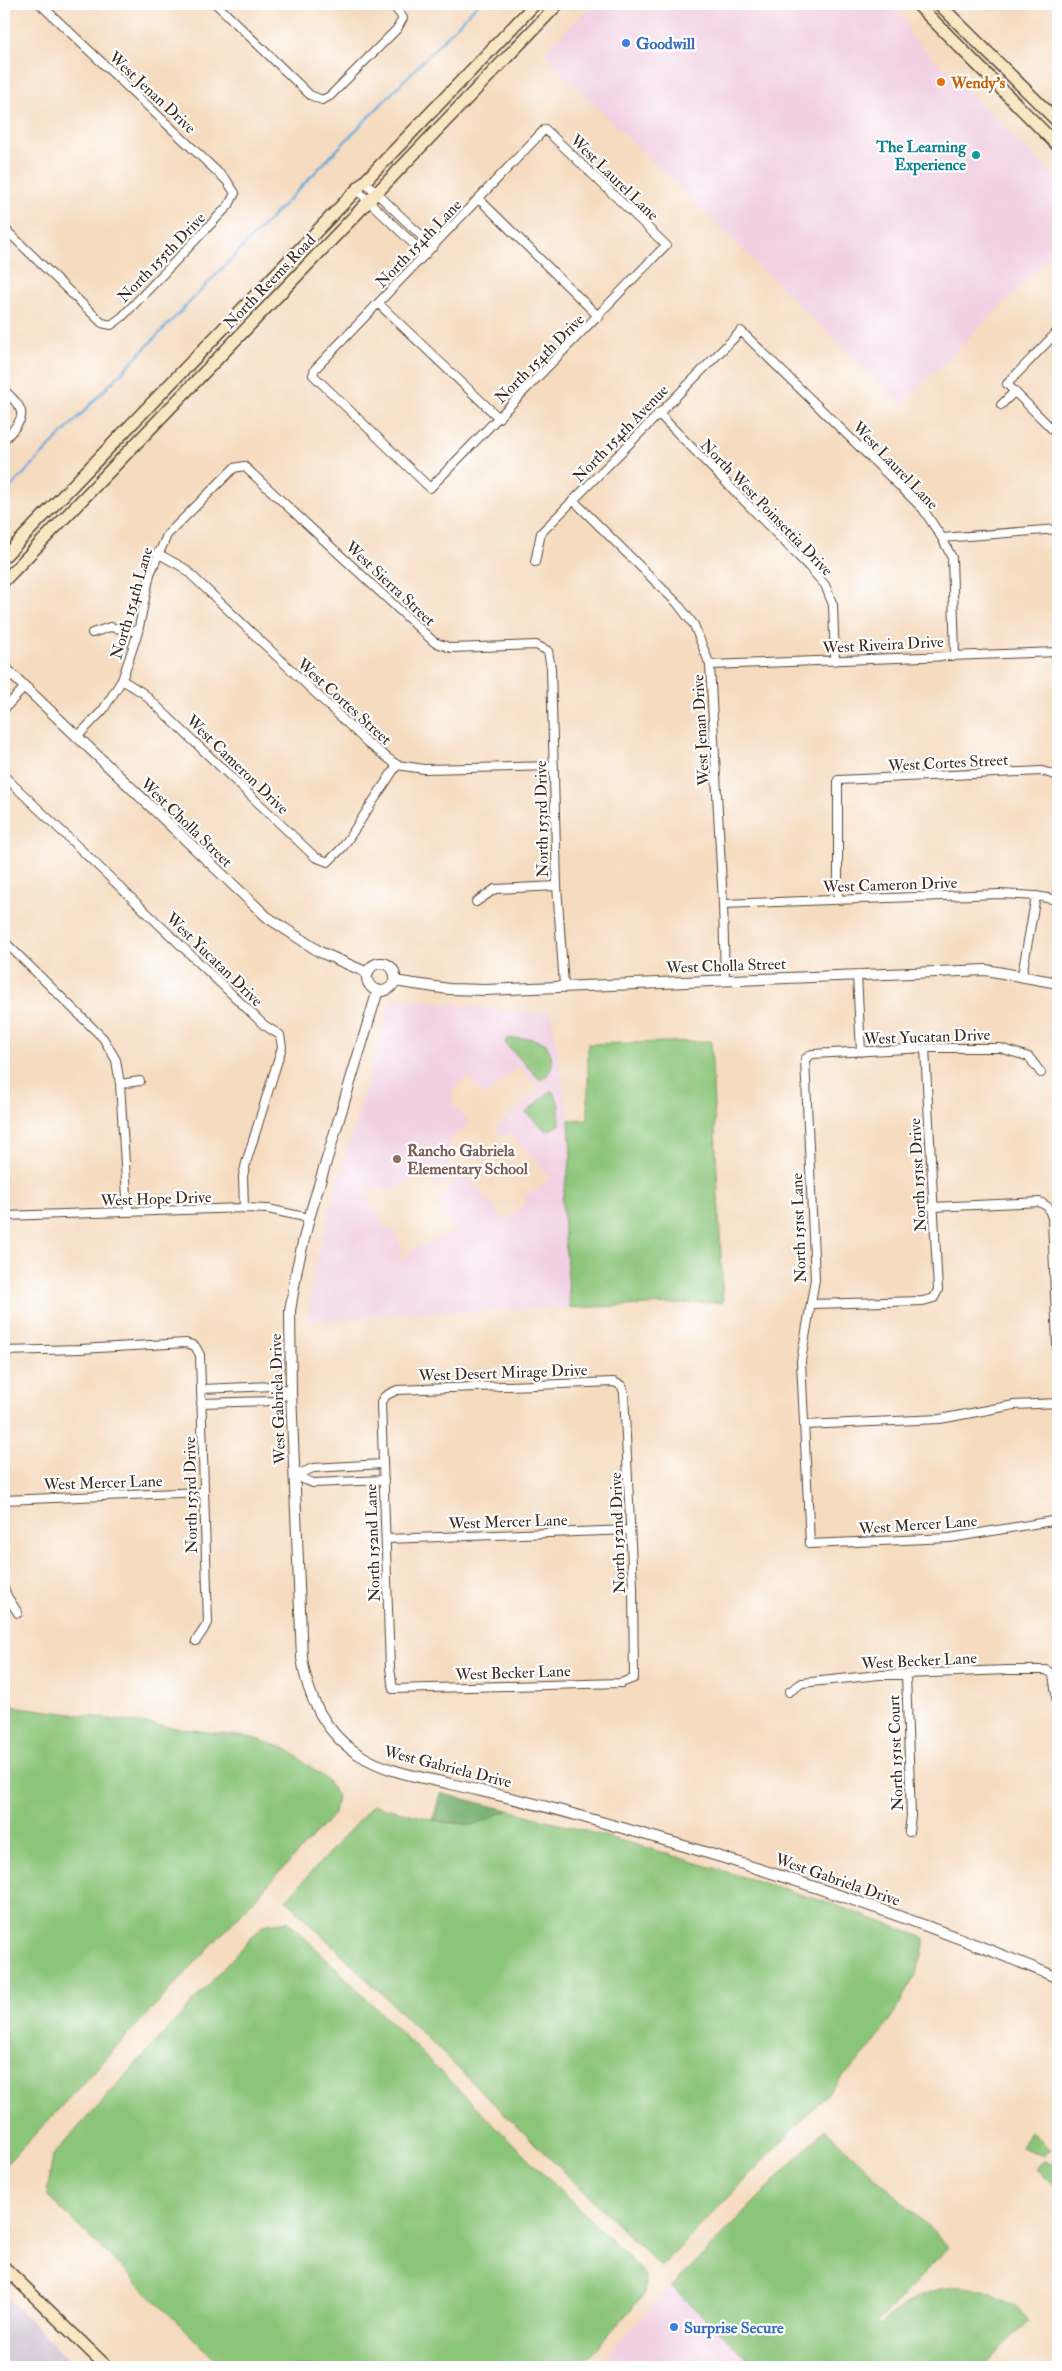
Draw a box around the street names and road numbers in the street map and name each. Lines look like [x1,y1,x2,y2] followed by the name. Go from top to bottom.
[103,47,200,139] street label: West Jenan Drive
[565,130,663,225] street label: West Laurel Lane
[371,195,466,292] street label: North 154th Lane
[114,208,210,307] street label: North 155th Drive
[219,230,320,333] street label: North Reems Road
[491,309,589,408] street label: North 154th Drive
[569,380,673,487] street label: North 154th Avenue
[847,417,943,514] street label: West Laurel Lane
[696,435,837,581] street label: North West Poinsettia Drive
[340,536,439,631] street label: West Sierra Street
[106,545,158,662] street label: North 154th Lane
[821,632,945,658] street label: West Riveira Drive
[292,653,396,749] street label: West Cortes Street
[688,673,715,787] street label: West Jenan Drive
[181,710,293,819] street label: West Cameron Drive
[886,750,1009,776] street label: West Cortes Street
[531,760,553,878] street label: North 153rd Drive
[135,773,236,872] street label: West Cholla Street
[821,873,958,897] street label: West Cameron Drive
[161,908,267,1011] street label: West Yucatan Drive
[665,954,786,978] street label: West Cholla Street
[862,1025,991,1049] street label: West Yucatan Drive
[905,1117,931,1232] street label: North 151st Drive
[787,1172,811,1283] street label: North 151st Lane
[99,1187,212,1212] street label: West Hope Drive
[266,1333,290,1466] street label: West Gabriela Drive
[417,1360,588,1386] street label: West Desert Mirage Drive
[180,1436,202,1554] street label: North 153rd Drive
[42,1471,163,1495] street label: West Mercer Lane
[606,1472,630,1594] street label: North 152nd Drive
[361,1483,385,1602] street label: North 152nd Lane
[447,1510,568,1534] street label: West Mercer Lane
[857,1511,978,1539] street label: West Mercer Lane
[860,1648,978,1674] street label: West Becker Lane
[454,1661,572,1685] street label: West Becker Lane
[884,1695,908,1811] street label: North 151st Court
[381,1741,514,1793] street label: West Gabriela Drive
[772,1849,903,1911] street label: West Gabriela Drive

